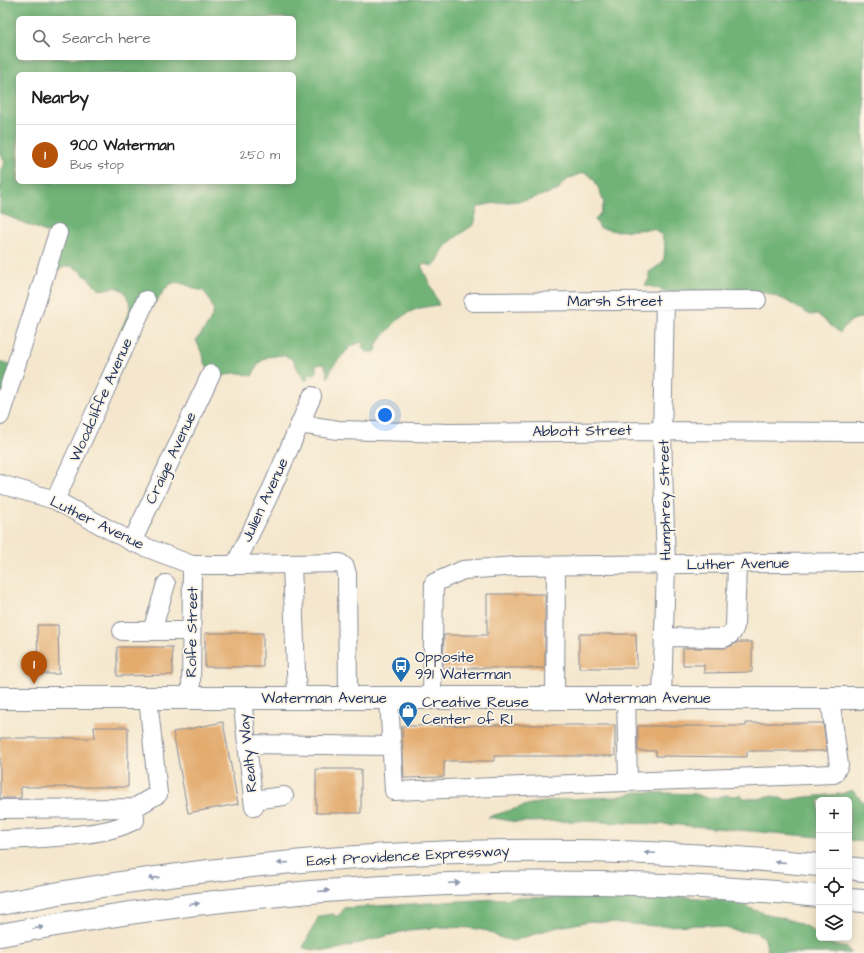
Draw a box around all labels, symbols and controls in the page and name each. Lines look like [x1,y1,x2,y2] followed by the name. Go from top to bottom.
[16,16,296,60] search box
[30,27,52,49] icon: search
[62,28,151,49] text: Search here
[32,86,89,110] text: Nearby
[70,135,174,156] text: 900 Waterman
[44,146,46,164] text: 1
[240,146,280,164] text: 250 m
[70,156,124,174] text: Bus stop
[567,291,663,312] street label: Marsh Street
[64,335,138,465] street label: Woodcliffe Avenue
[375,405,395,425] your location
[140,409,202,508] street label: Craige Avenue
[532,420,632,442] street label: Abbott Street
[653,439,678,561] street label: Humphrey Street
[236,455,294,545] street label: Julien Avenue
[46,491,148,555] street label: Luther Avenue
[687,553,789,575] street label: Luther Avenue
[181,586,203,678] street label: Rolfe Street
[415,647,512,685] place label: Opposite 991 Waterman
[21,651,47,684] pin: 1
[390,655,412,683] bus stop icon: Opposite 991 Waterman
[261,688,387,709] street label: Waterman Avenue
[585,688,711,709] street label: Waterman Avenue
[422,692,529,730] place label: Creative Reuse Center of RI
[397,700,419,728] shop icon: Creative Reuse Center of RI
[233,712,264,793] street label: Realty Way
[816,797,852,941] map controls
[816,797,852,833] button: +
[816,833,852,869] button: −
[306,840,510,873] street label: East Providence Expressway
[644,850,656,857] one-way arrow
[774,858,786,865] one-way arrow
[277,860,289,866] one-way arrow
[816,869,852,905] button: locate
[148,875,160,881] one-way arrow
[448,880,460,887] one-way arrow
[318,887,330,894] one-way arrow
[188,901,201,907] one-way arrow
[816,905,852,941] button: layers
[32,925,44,931] one-way arrow

